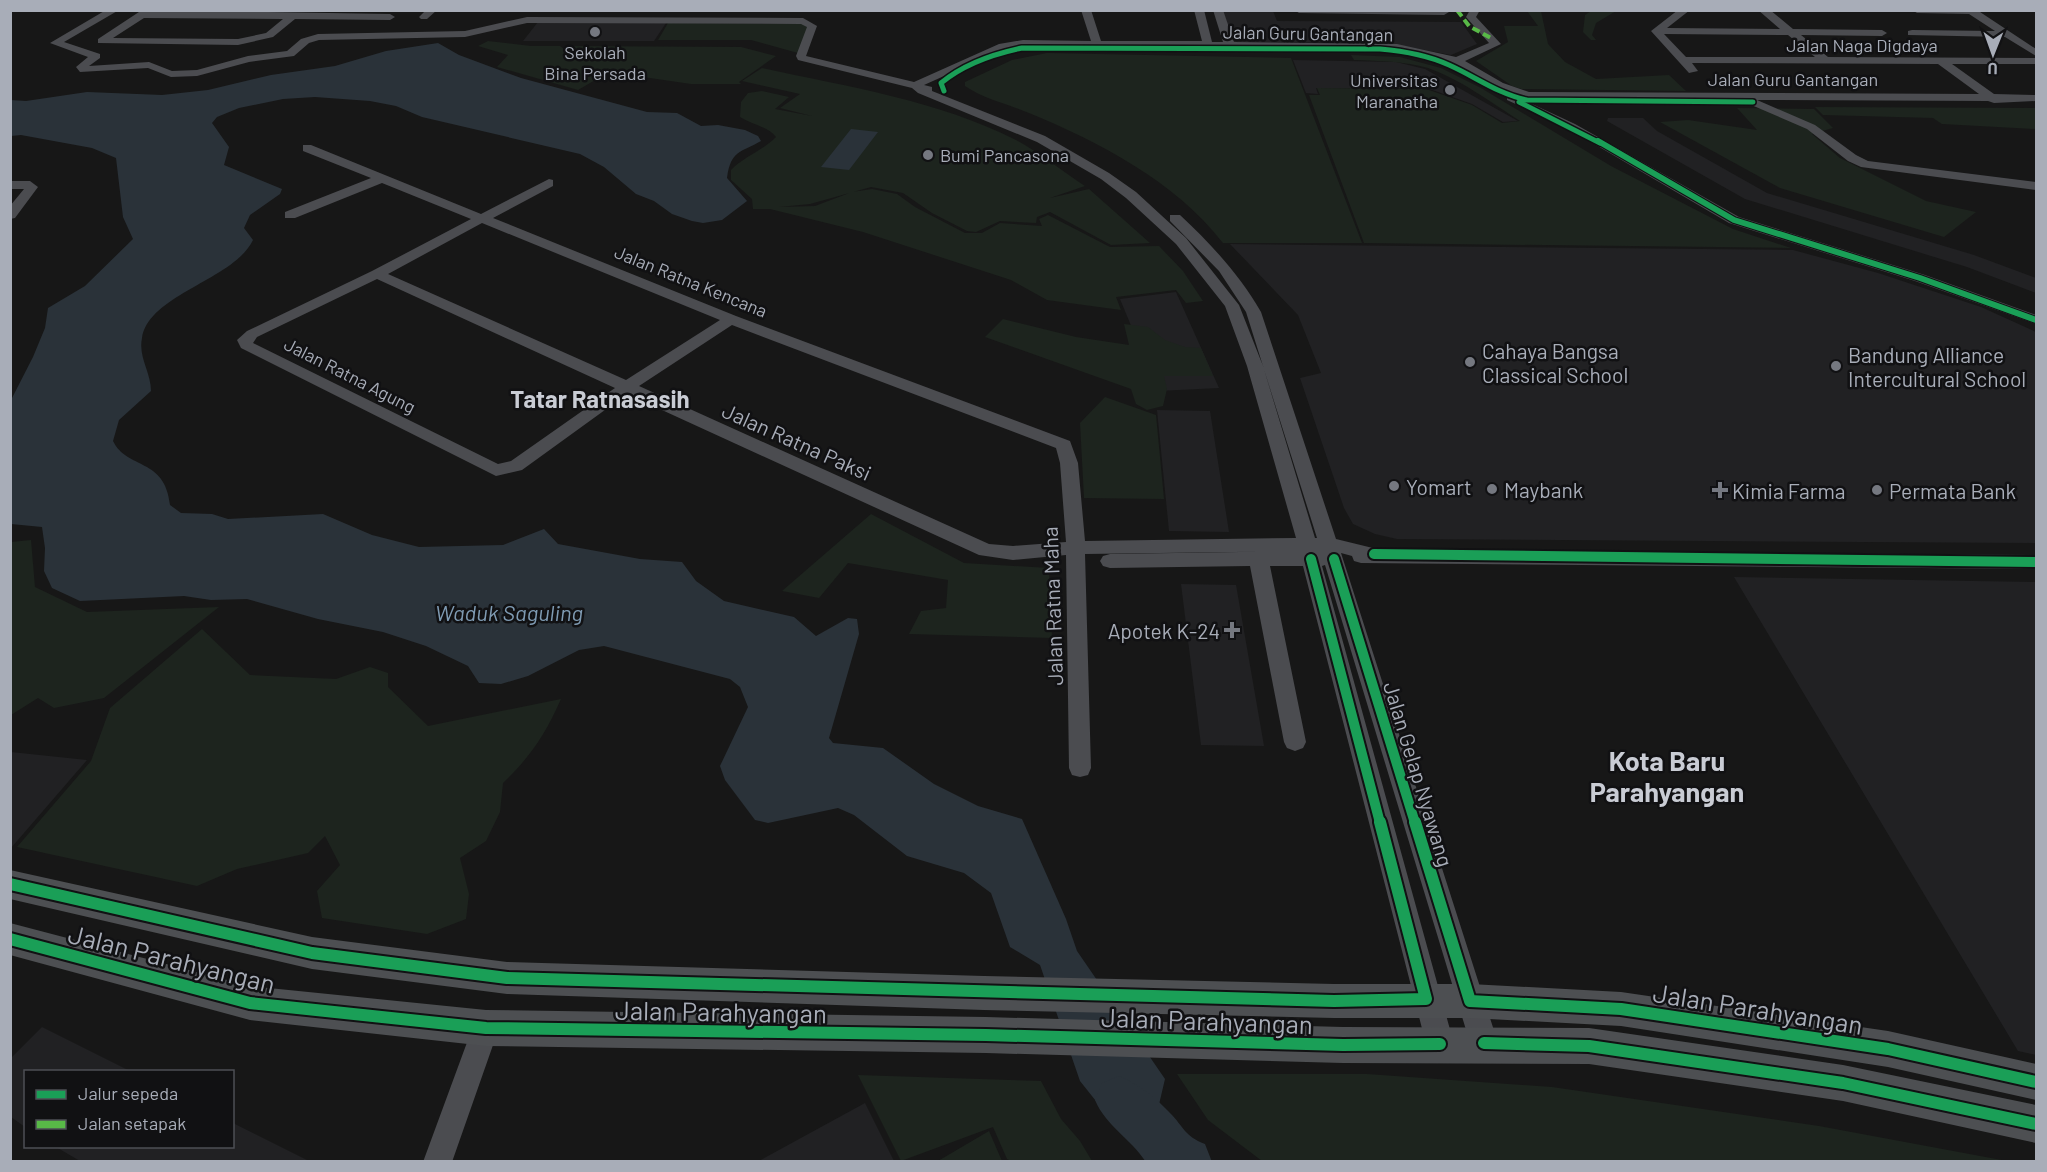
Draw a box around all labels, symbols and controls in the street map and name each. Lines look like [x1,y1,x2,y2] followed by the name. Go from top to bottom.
[1223,21,1393,45] street label: Jalan Guru Gantangan
[1963,24,2023,84] north arrow
[588,25,602,39] marker: Sekolah Bina Persada
[1786,34,1938,56] street label: Jalan Naga Digdaya
[544,41,646,84] place label: Sekolah Bina Persada
[1988,60,1998,79] text: U
[1708,68,1878,90] street label: Jalan Guru Gantangan
[1350,69,1438,112] place label: Universitas Maranatha
[1443,83,1457,97] marker: Universitas Maranatha
[940,144,1069,166] place label: Bumi Pancasona
[921,148,935,162] marker: Bumi Pancasona
[611,240,771,322] street label: Jalan Ratna Kencana
[281,332,419,418] street label: Jalan Ratna Agung
[1482,338,1628,387] place label: Cahaya Bangsa Classical School
[1848,342,2026,391] place label: Bandung Alliance Intercultural School
[1463,355,1477,369] marker: Cahaya Bangsa Classical School
[1829,359,1843,373] marker: Bandung Alliance Intercultural School
[510,384,690,413] district label: Tatar Ratnasasih
[719,397,875,485] street label: Jalan Ratna Paksi
[1406,474,1472,499] place label: Yomart
[1504,477,1583,502] place label: Maybank
[1732,478,1846,503] place label: Kimia Farma
[1889,478,2016,503] place label: Permata Bank
[1387,479,1401,493] marker: Yomart
[1485,482,1499,496] marker: Maybank
[1713,483,1727,497] marker: Kimia Farma
[1870,483,1884,497] marker: Permata Bank
[1037,526,1067,686] street label: Jalan Ratna Maha
[435,599,583,625] water label: Waduk Saguling
[1108,618,1220,643] place label: Apotek K-24
[1225,623,1239,637] marker: Apotek K-24
[1379,679,1459,869] street label: Jalan Gelap Nyawang
[1590,744,1744,807] district label: Kota Baru Parahyangan
[65,917,279,999] street label: Jalan Parahyangan
[1651,976,1865,1040] street label: Jalan Parahyangan
[615,994,827,1028] street label: Jalan Parahyangan
[1100,1001,1314,1039] street label: Jalan Parahyangan
[24,1070,234,1148] legend
[78,1082,178,1104] text: Jalur sepeda
[78,1112,186,1134] text: Jalan setapak

